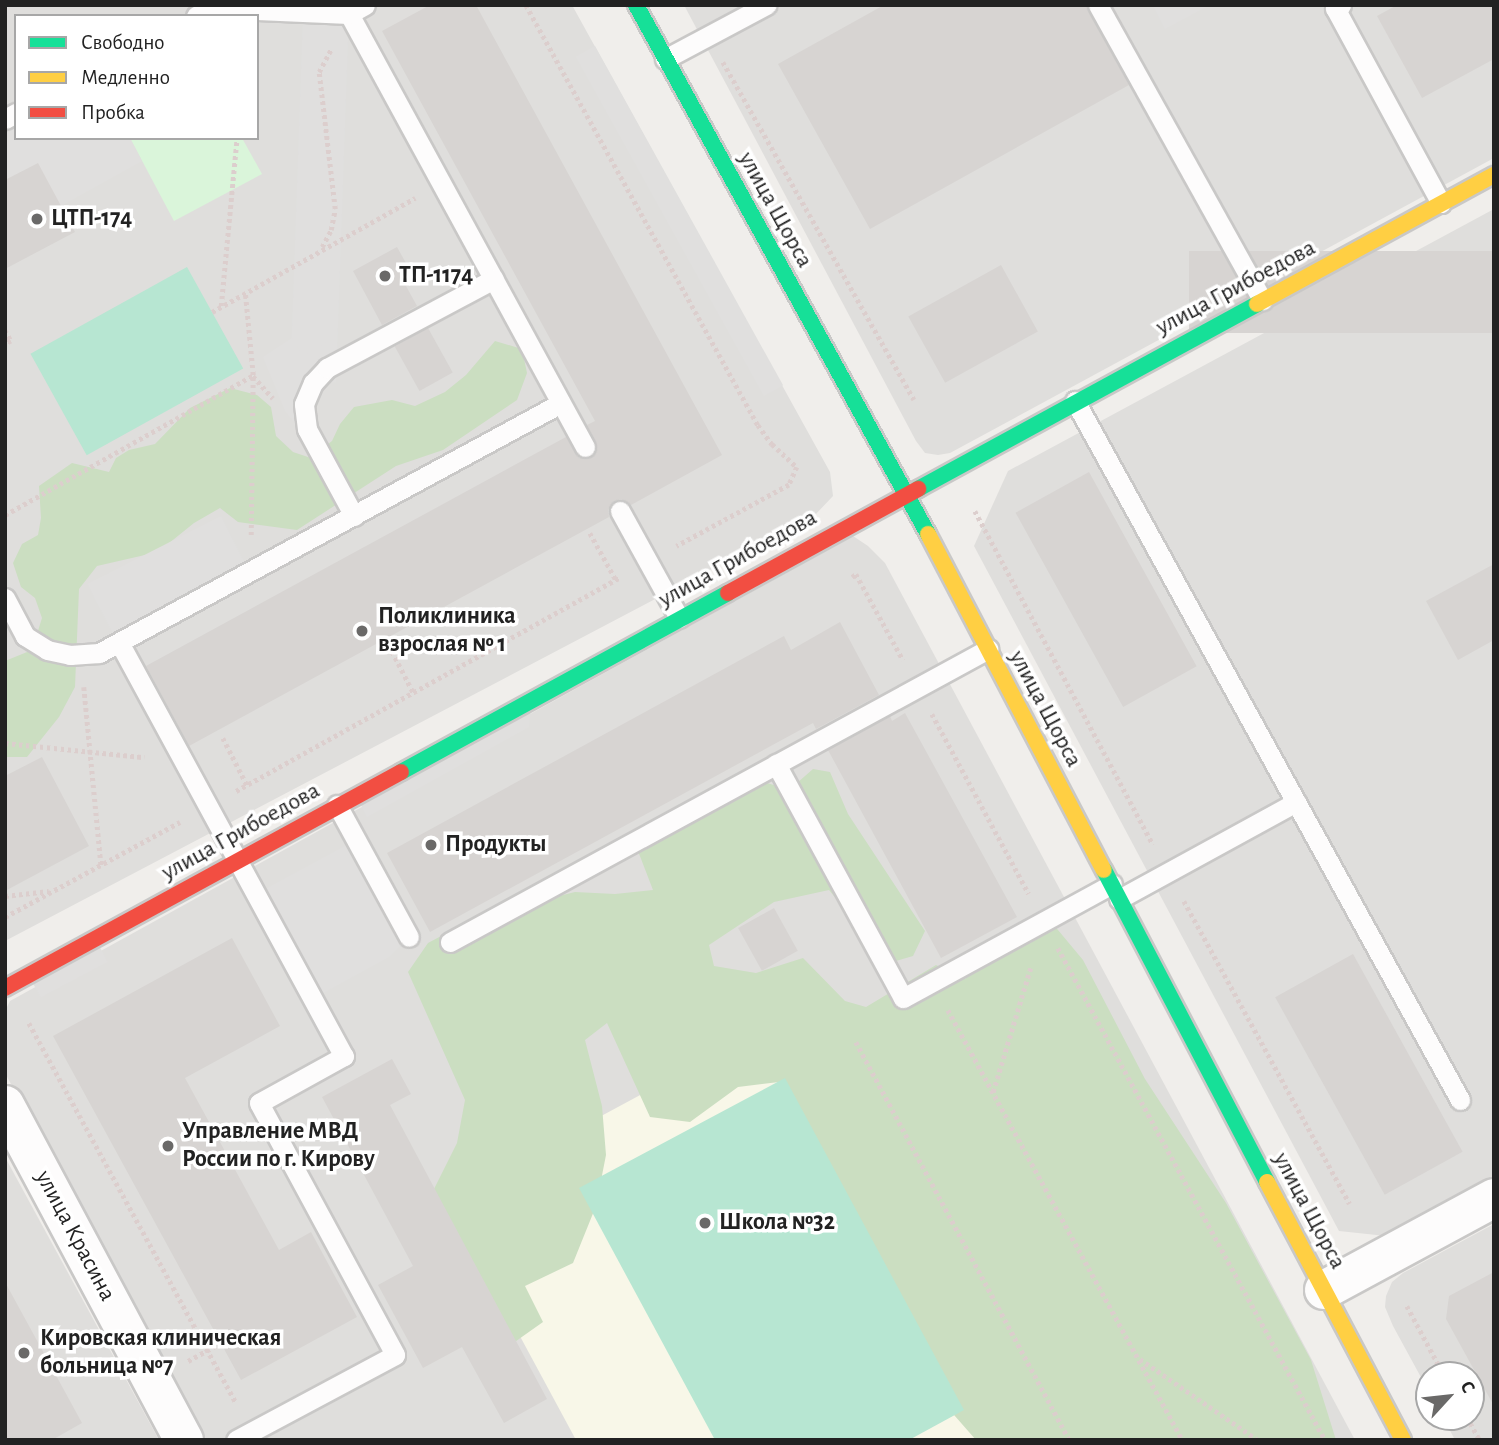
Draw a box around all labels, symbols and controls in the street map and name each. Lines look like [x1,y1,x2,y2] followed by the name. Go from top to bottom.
[14,14,259,140] legend
[81,32,165,53] text: Свободно
[81,67,170,88] text: Медленно
[81,102,145,123] text: Пробка
[731,147,819,273] street label: улица Щорса
[51,205,132,233] place label: ЦТП-174
[29,211,45,227] marker: ЦТП-174
[1151,234,1321,342] street label: улица Грибоедова
[399,262,473,290] place label: ТП-1174
[377,268,393,284] marker: ТП-1174
[654,504,822,614] street label: улица Грибоедова
[378,603,516,659] place label: Поликлиника взрослая № 1
[352,621,372,641] marker: Поликлиника взрослая № 1
[1002,646,1088,772] street label: улица Щорса
[157,777,325,887] street label: улица Грибоедова
[445,831,546,859] place label: Продукты
[423,837,439,853] marker: Продукты
[182,1118,375,1174] place label: Управление МВД России по г. Кирову
[160,1138,176,1154] marker: Управление МВД России по г. Кирову
[1266,1148,1352,1274] street label: улица Щорса
[29,1166,121,1306] street label: улица Красина
[719,1209,835,1237] place label: Школа №32
[697,1215,713,1231] marker: Школа №32
[40,1325,281,1381] place label: Кировская клиническая больница №7
[14,1343,34,1363] marker: Кировская клиническая больница №7
[1415,1361,1485,1431] north arrow
[1457,1378,1478,1396] text: С

